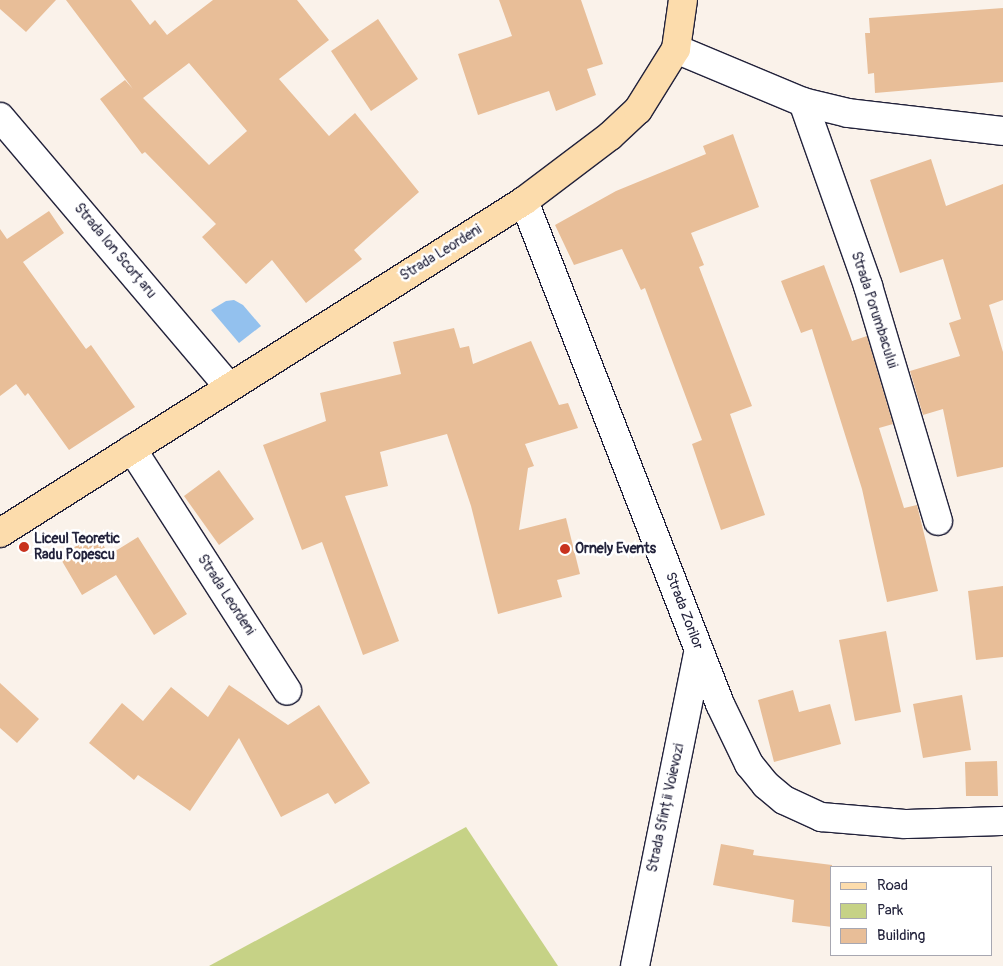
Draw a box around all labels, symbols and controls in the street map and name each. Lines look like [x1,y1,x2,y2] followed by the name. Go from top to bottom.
[70,200,160,302] street label: Strada Ion Scorțaru
[397,221,485,285] street label: Strada Leordeni
[847,250,901,370] street label: Strada Porumbacului
[34,531,120,564] place label: Liceul Teoretic Radu Popescu
[18,541,30,553] marker: Liceul Teoretic Radu Popescu
[575,541,656,557] place label: Ornely Events
[559,543,571,555] marker: Ornely Events
[194,552,258,638] street label: Strada Leordeni
[662,570,706,652] street label: Strada Zorilor
[644,742,688,874] street label: Strada Sfinții Voievozi
[830,866,993,956] legend
[877,876,908,895] text: Road
[877,901,903,920] text: Park
[877,926,925,945] text: Building

